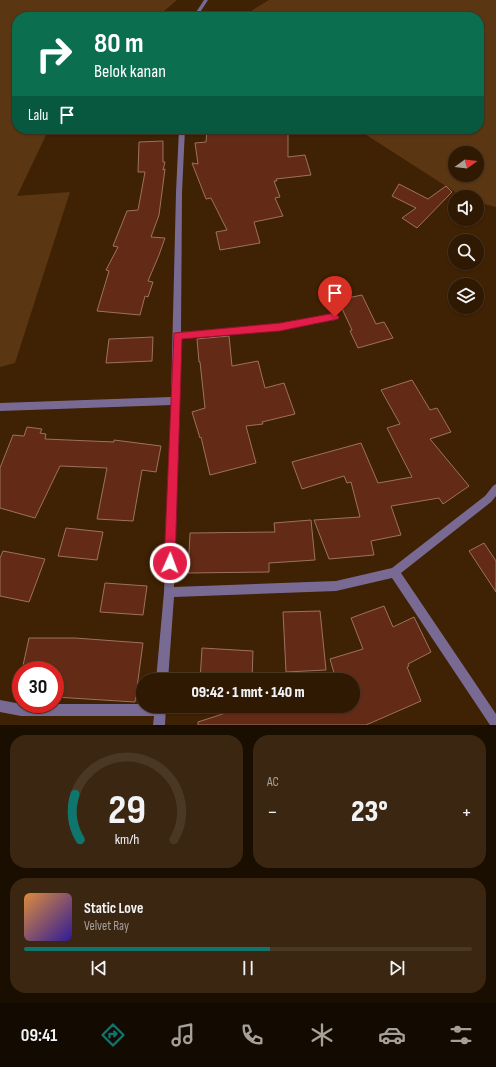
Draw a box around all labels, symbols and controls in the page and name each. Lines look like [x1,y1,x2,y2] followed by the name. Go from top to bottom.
[94,27,143,60] text: 80 m
[28,28,80,80] icon: right
[94,61,166,82] text: Belok kanan
[56,104,78,126] icon: arrive
[28,106,48,125] text: Lalu
[448,146,484,182] north arrow
[448,146,484,314] map controls
[448,190,484,226] button: sound
[448,234,484,270] button: search
[318,276,352,317] pin
[448,278,484,314] button: layers
[324,282,346,304] icon: arrive
[149,542,191,584] position arrow
[12,661,64,713] speed limit sign: 30
[191,683,305,702] text: 09:42 · 1 mnt · 140 m
[267,774,279,790] text: AC
[108,785,145,834] text: 29
[351,794,388,830] text: 23°
[267,799,278,826] text: −
[461,799,472,826] text: +
[114,830,139,847] text: km/h
[84,899,143,918] text: Static Love
[84,918,129,934] text: Velvet Ray
[88,957,110,979] icon: previous
[237,957,259,979] icon: pause
[386,957,408,979] icon: next
[99,1021,127,1049] icon: directions
[169,1021,197,1049] icon: music
[238,1021,266,1049] icon: phone
[308,1021,336,1049] icon: climate
[378,1021,406,1049] icon: car
[447,1021,475,1049] icon: filters
[21,1025,57,1046] text: 09:41

